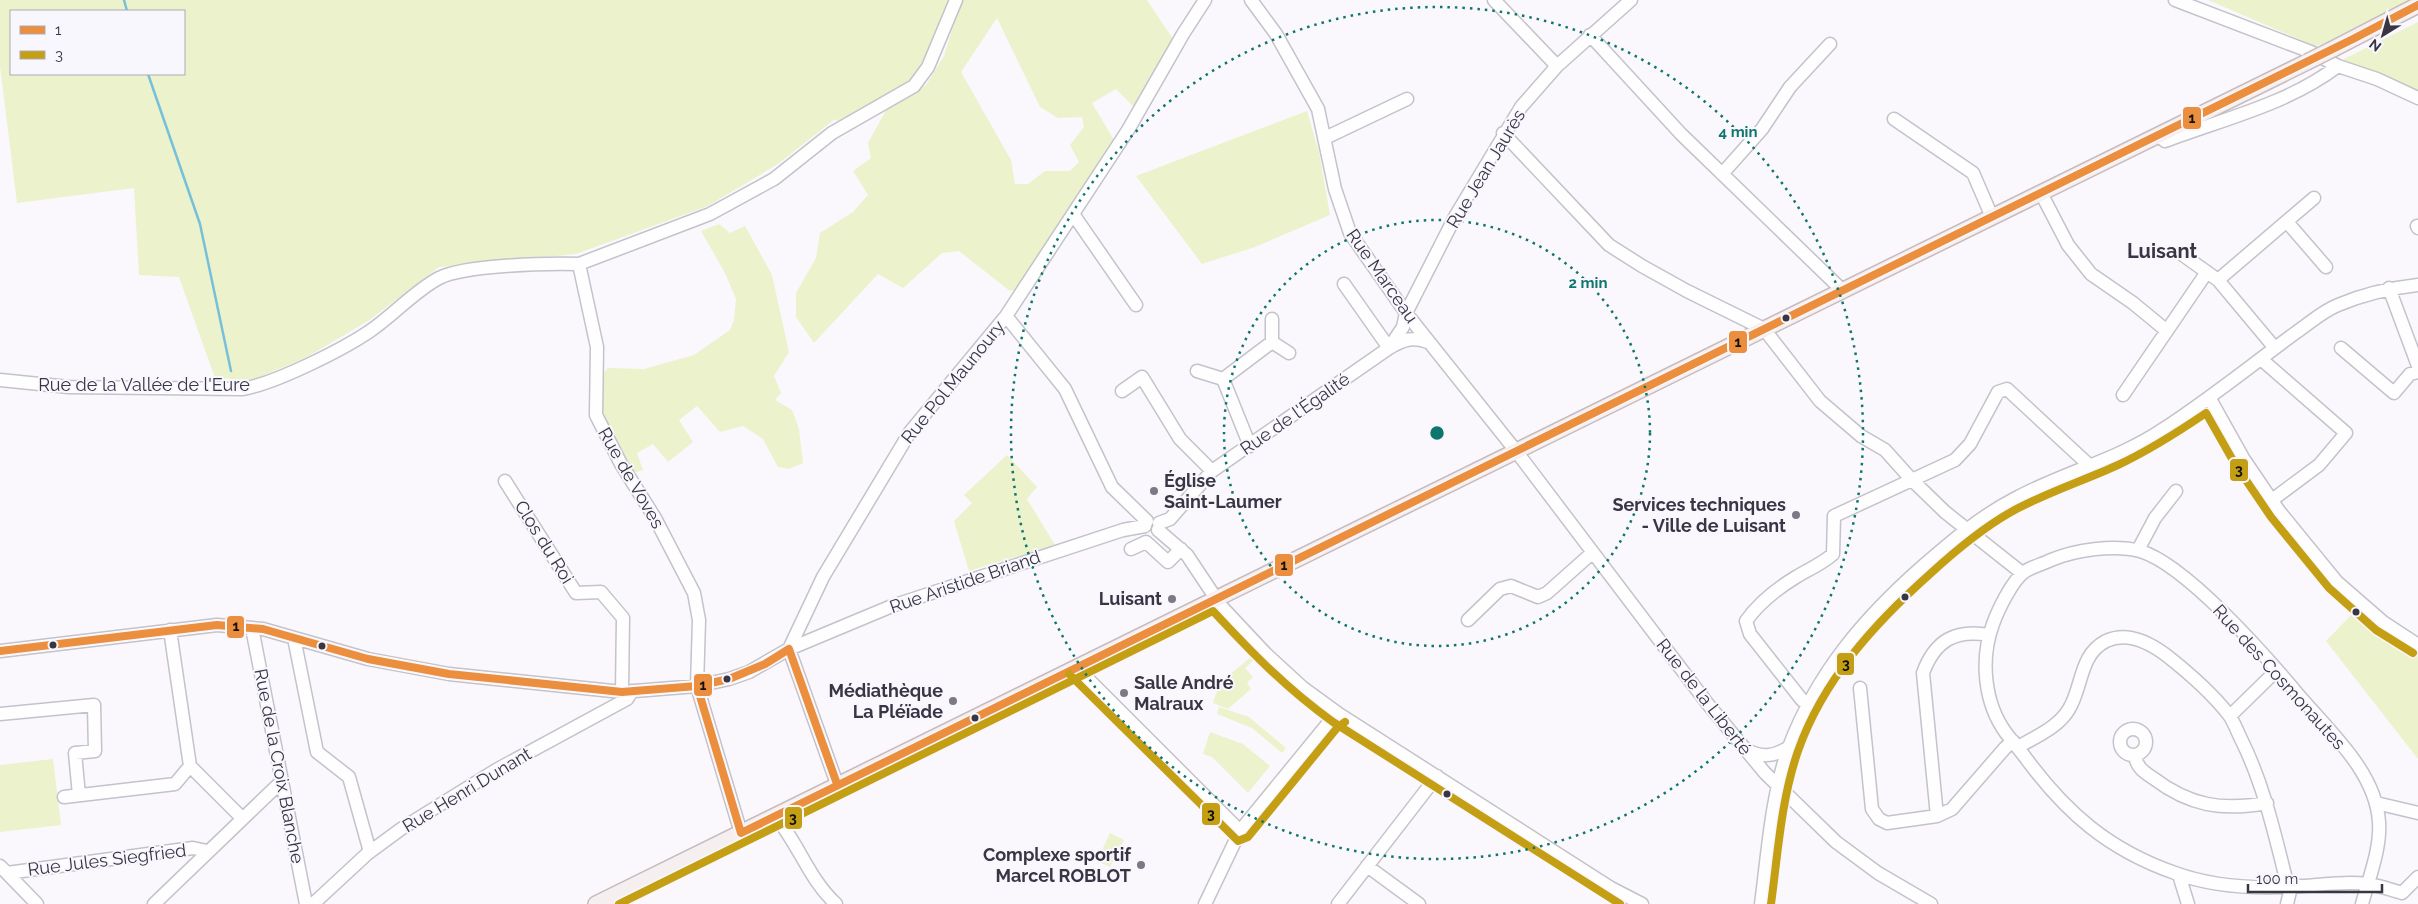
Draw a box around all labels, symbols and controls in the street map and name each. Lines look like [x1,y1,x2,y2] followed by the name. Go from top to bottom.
[10,10,185,75] legend
[2358,10,2408,60] north arrow
[55,21,62,39] text: 1
[2366,36,2384,55] text: N
[55,46,63,64] text: 3
[1442,105,1529,232] street label: Rue Jean Jaurès
[2182,106,2202,130] line badge: 1
[2189,110,2196,126] text: 1
[1718,123,1758,141] text: 4 min
[1342,225,1423,327] street label: Rue Marceau
[2127,239,2197,263] district label: Luisant
[1569,274,1607,292] text: 2 min
[1781,313,1791,323] unlabelled marker
[897,316,1009,447] street label: Rue Pol Maunoury
[1728,330,1748,354] line badge: 1
[1735,334,1742,350] text: 1
[1235,367,1354,459] street label: Rue de l'Égalité
[38,374,250,395] street label: Rue de la Vallée de l'Eure
[594,424,669,532] street label: Rue de Voves
[1428,424,1446,442] centre of rings
[2229,458,2249,482] line badge: 3
[2235,462,2243,478] text: 3
[1164,470,1282,512] place label: Église Saint-Laumer
[1148,485,1160,497] marker: Église Saint-Laumer
[1612,494,1786,536] place label: Services techniques - Ville de Luisant
[511,496,578,587] street label: Clos du Roi
[1790,509,1802,521] marker: Services techniques - Ville de Luisant
[887,546,1043,617] street label: Rue Aristide Briand
[1274,553,1294,577] line badge: 1
[1281,557,1288,573] text: 1
[1099,588,1162,609] place label: Luisant
[1900,592,1910,602] unlabelled marker
[1166,593,1178,605] marker: Luisant
[2209,600,2350,754] street label: Rue des Cosmonautes
[2351,607,2361,617] unlabelled marker
[226,615,245,639] line badge: 1
[233,618,240,634] text: 1
[1652,634,1757,759] street label: Rue de la Liberté
[48,640,58,650] unlabelled marker
[317,641,327,651] unlabelled marker
[1836,652,1855,676] line badge: 3
[1842,656,1850,672] text: 3
[250,667,309,865] street label: Rue de la Croix Blanche
[1134,672,1234,714] place label: Salle André Malraux
[693,673,713,697] line badge: 1
[722,674,732,684] unlabelled marker
[700,677,707,693] text: 1
[828,680,943,722] place label: Médiathèque La Pléïade
[1118,687,1130,699] marker: Salle André Malraux
[947,695,959,707] marker: Médiathèque La Pléïade
[970,713,980,723] unlabelled marker
[398,743,535,836] street label: Rue Henri Dunant
[1442,789,1452,799] unlabelled marker
[1201,802,1221,826] line badge: 3
[784,806,803,830] line badge: 3
[1207,806,1215,822] text: 3
[789,810,797,826] text: 3
[27,839,187,880] street label: Rue Jules Siegfried
[983,844,1132,886] place label: Complexe sportif Marcel ROBLOT
[1135,859,1147,871] marker: Complexe sportif Marcel ROBLOT
[2248,862,2382,894] scale bar
[2256,870,2298,888] text: 100 m

